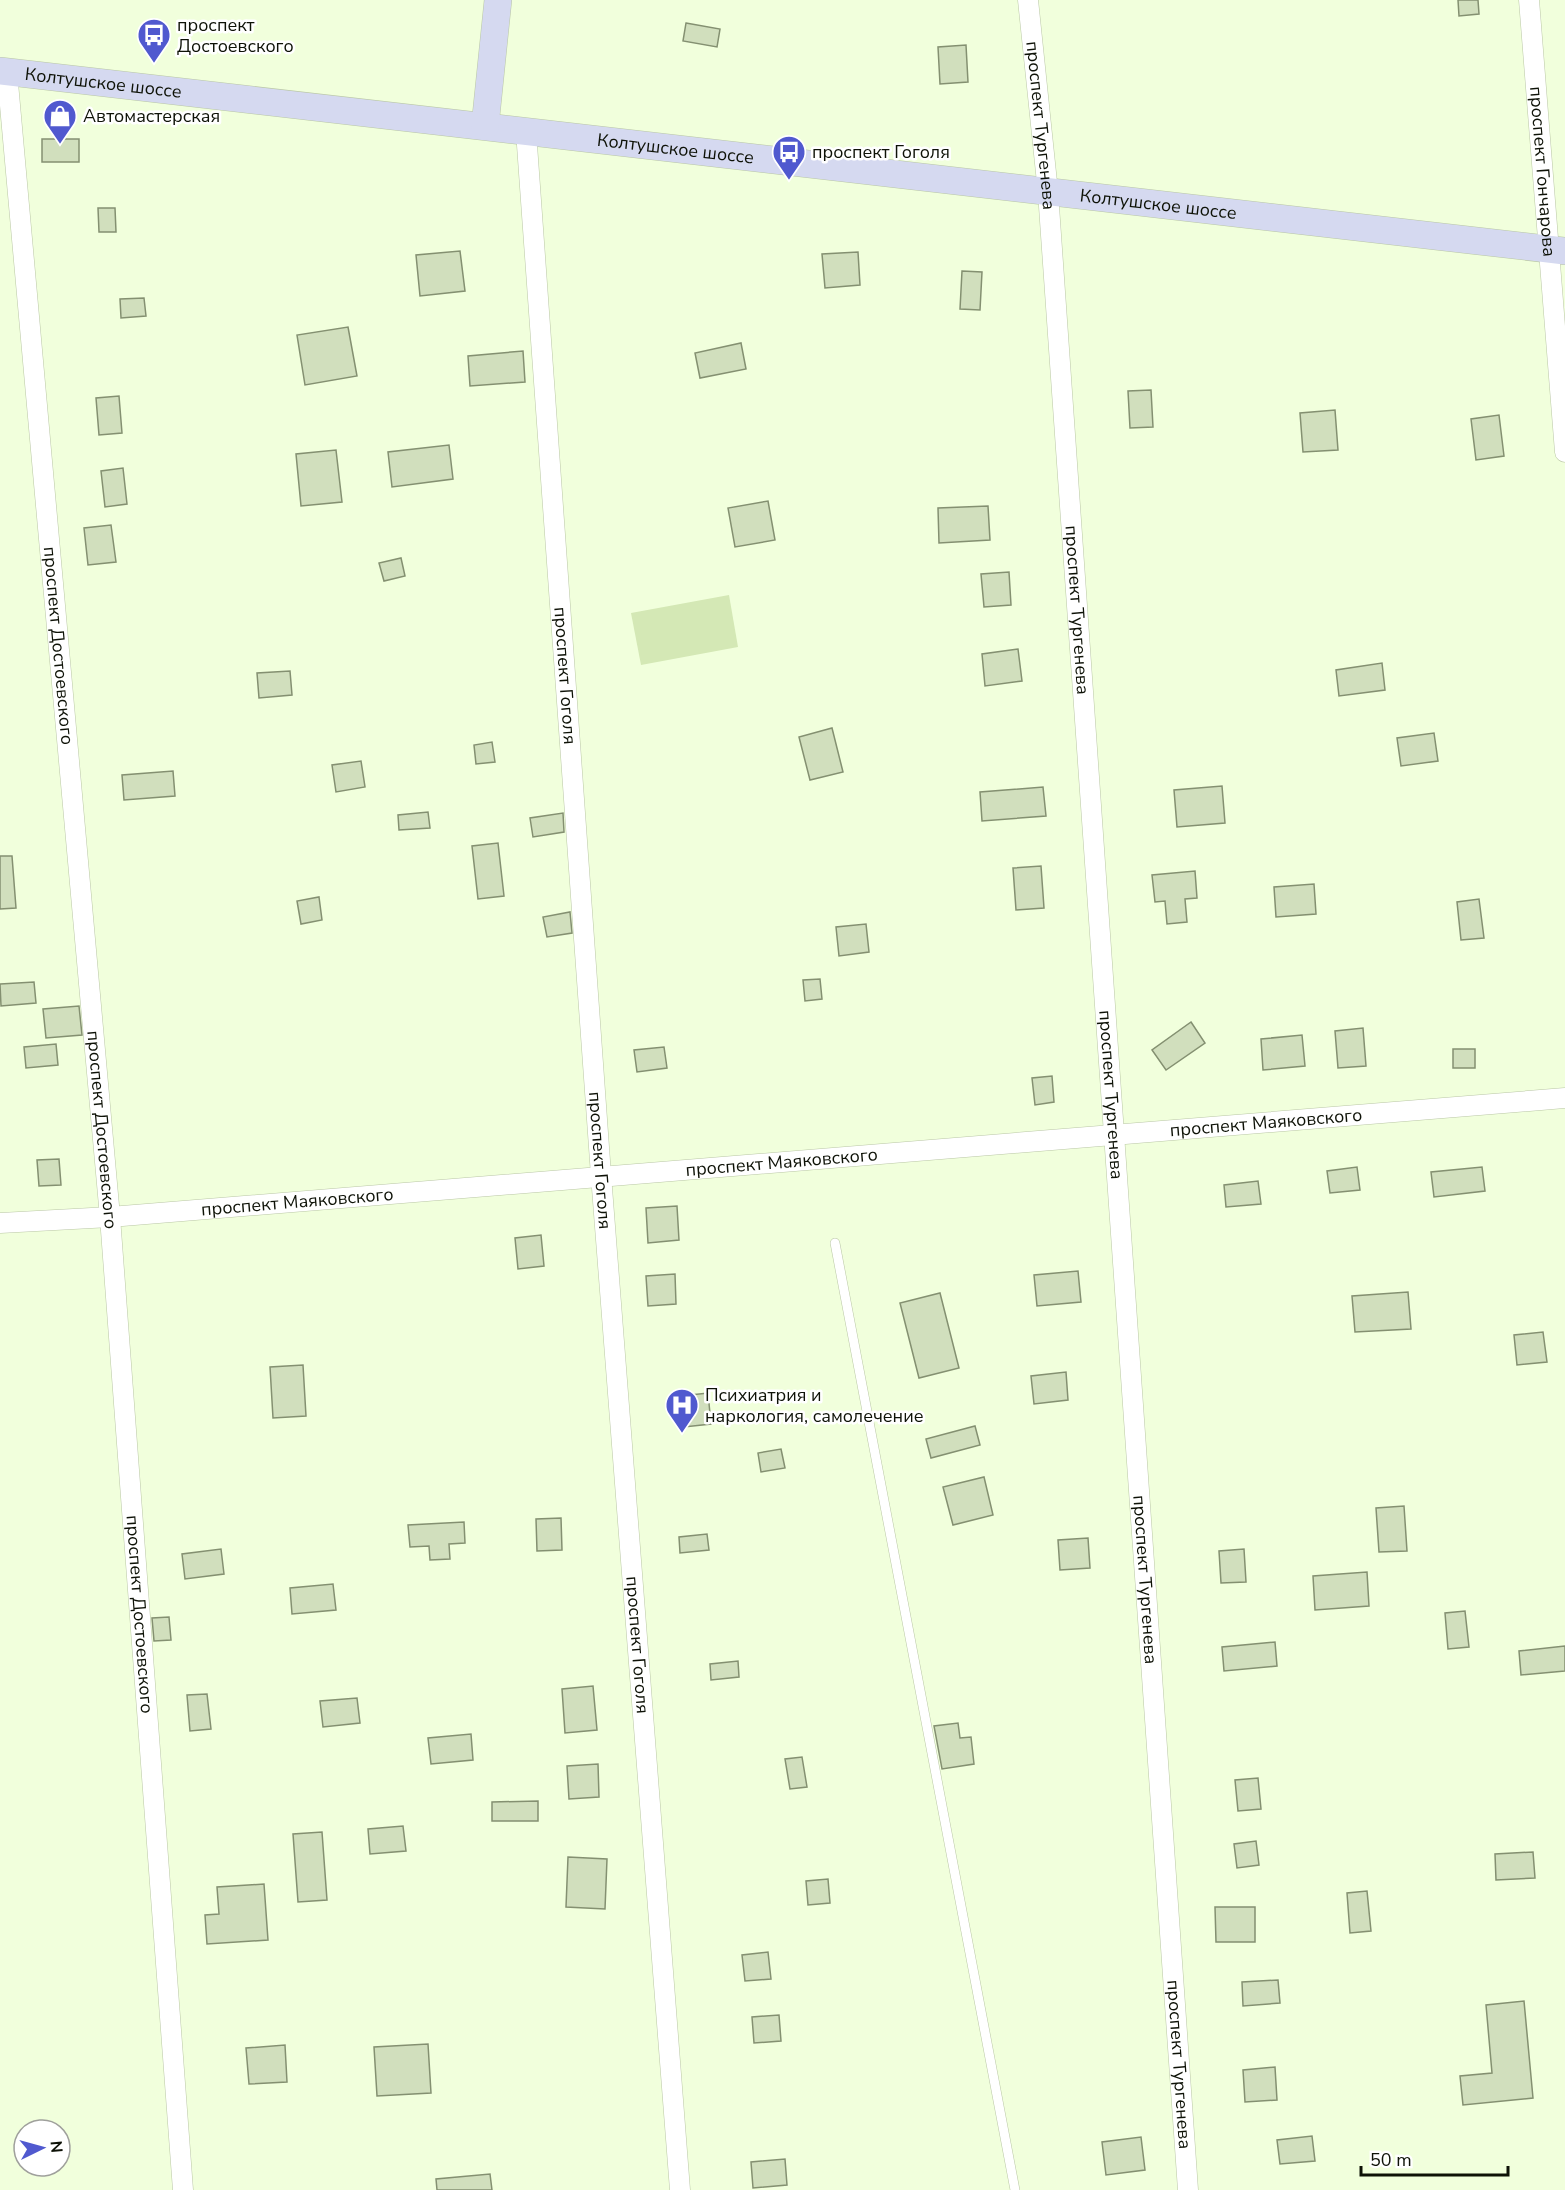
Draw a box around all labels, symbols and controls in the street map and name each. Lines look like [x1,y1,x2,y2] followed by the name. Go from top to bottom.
[177,13,294,58] place label: проспект Достоевского
[136,17,172,64] bus stop icon: проспект Достоевского
[1020,40,1061,211] street label: проспект Тургенева
[24,62,183,104] street label: Колтушское шоссе
[1524,85,1561,258] street label: проспект Гончарова
[42,98,78,145] shop icon: Автомастерская
[83,104,220,128] place label: Автомастерская
[596,128,755,170] street label: Колтушское шоссе
[771,134,807,181] bus stop icon: проспект Гоголя
[812,140,950,164] place label: проспект Гоголя
[1079,183,1238,225] street label: Колтушское шоссе
[1059,525,1095,695] street label: проспект Тургенева
[38,545,79,746] street label: проспект Достоевского
[548,606,582,745] street label: проспект Гоголя
[1093,1009,1129,1180] street label: проспект Тургенева
[81,1030,123,1230] street label: проспект Достоевского
[583,1091,617,1230] street label: проспект Гоголя
[1169,1103,1363,1142] street label: проспект Маяковского
[684,1142,879,1182] street label: проспект Маяковского
[200,1182,394,1222] street label: проспект Маяковского
[705,1383,923,1428] place label: Психиатрия и наркология, самолечение
[664,1387,700,1434] hospital icon: Психиатрия и наркология, самолечение
[1127,1494,1163,1665] street label: проспект Тургенева
[120,1514,159,1714] street label: проспект Достоевского
[620,1575,655,1715] street label: проспект Гоголя
[1161,1979,1197,2150] street label: проспект Тургенева
[12,2118,72,2178] north arrow
[1361,2139,1508,2177] scale bar
[44,2140,67,2154] text: N
[1370,2148,1412,2172] text: 50 m

